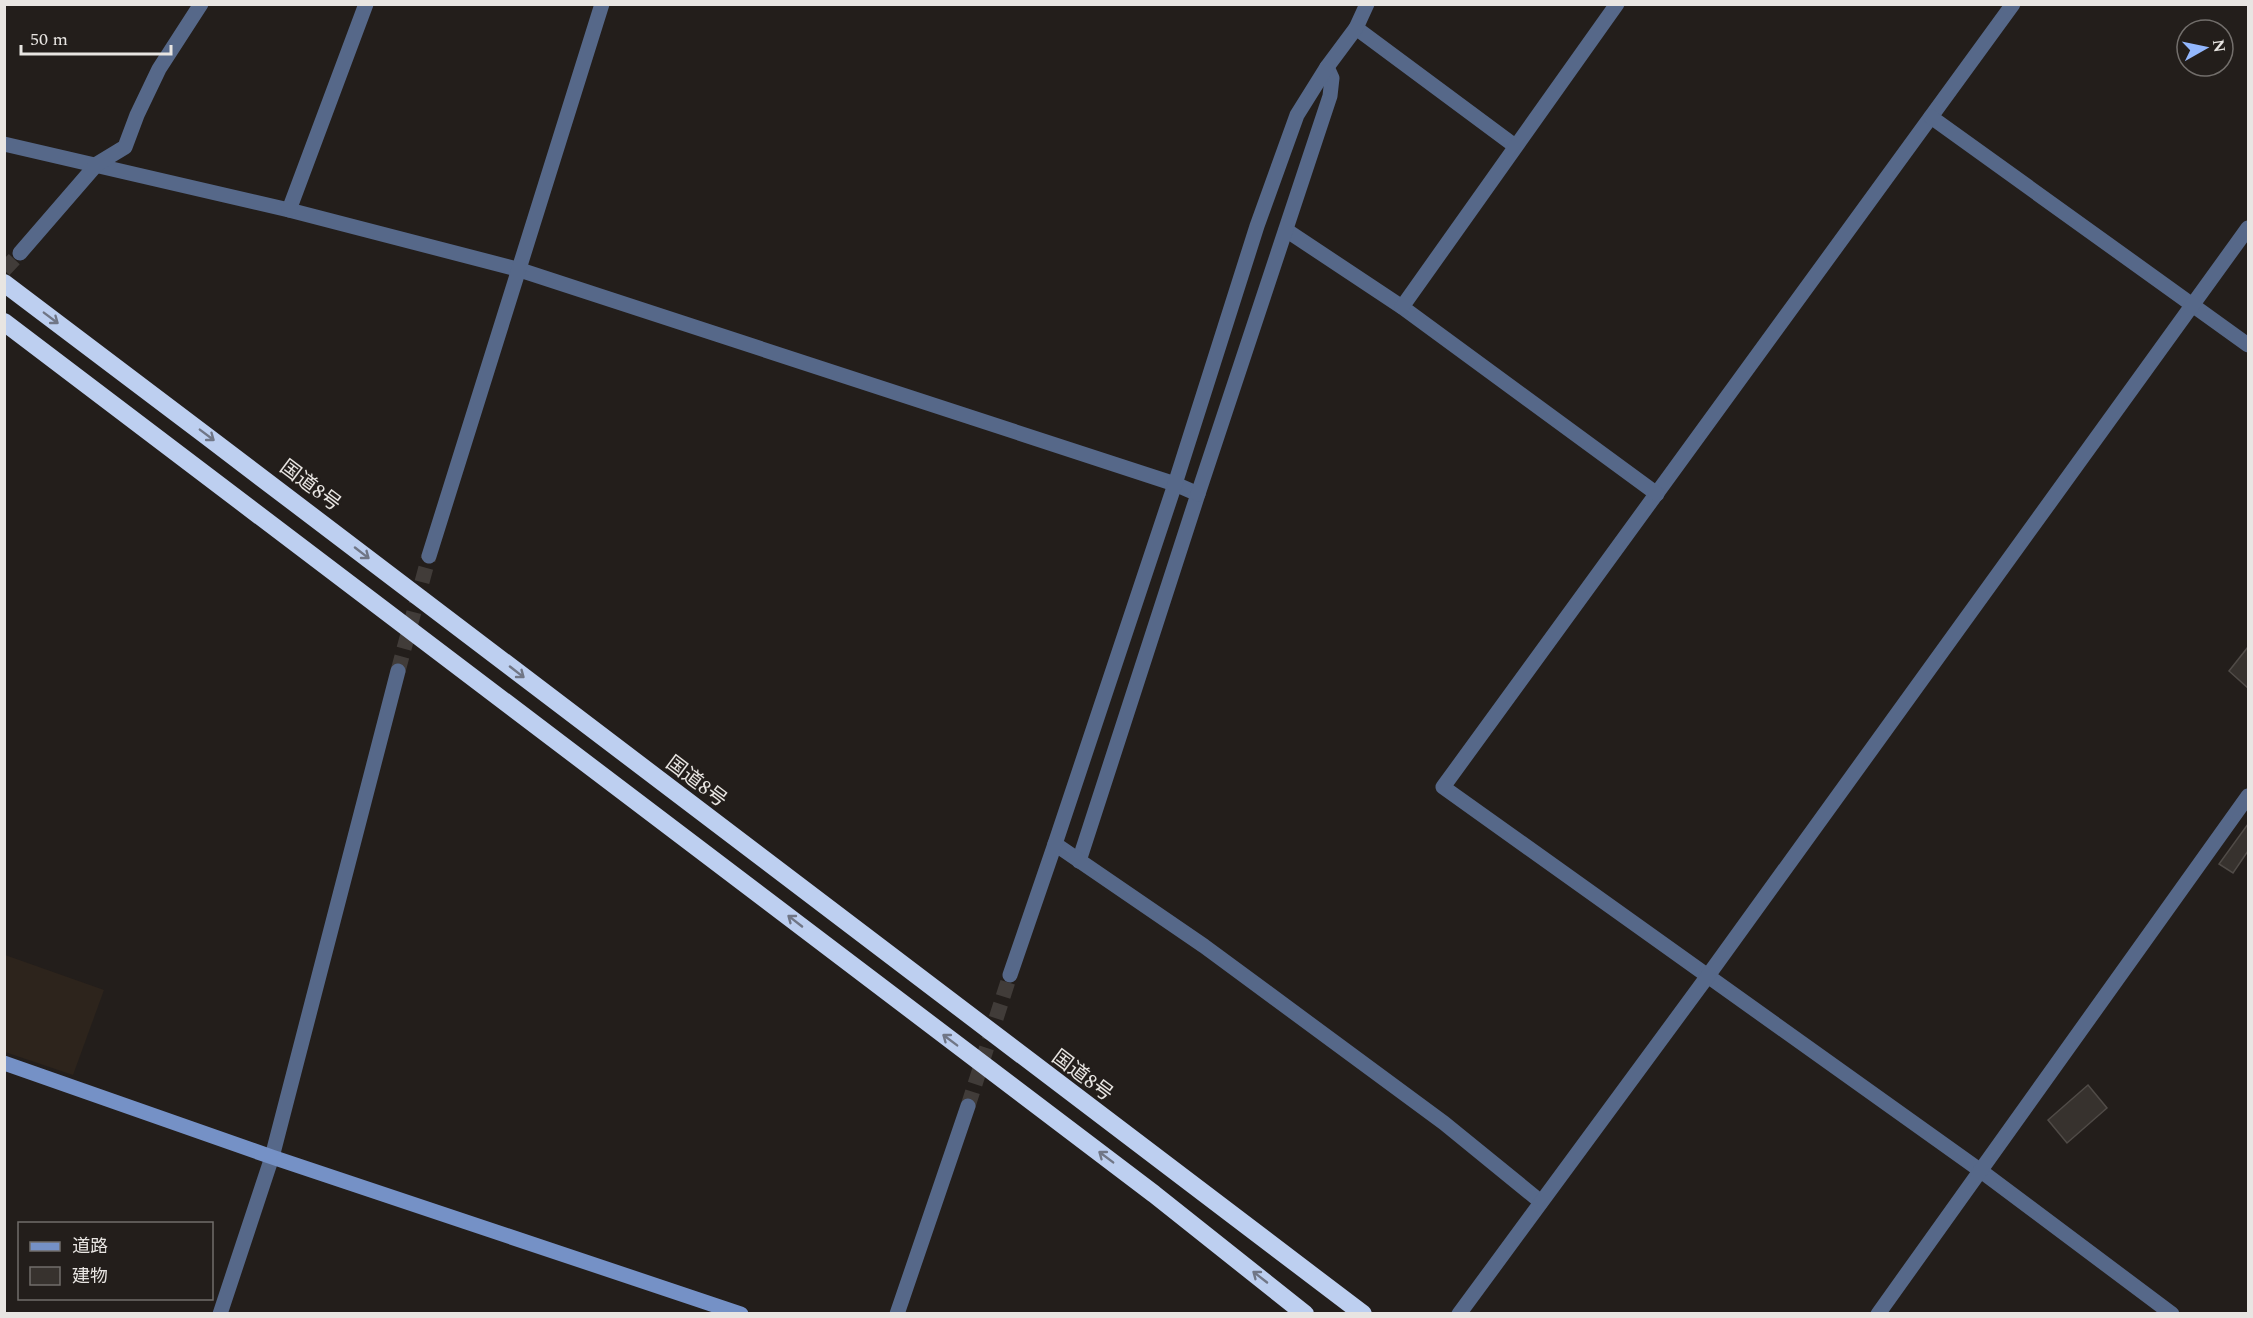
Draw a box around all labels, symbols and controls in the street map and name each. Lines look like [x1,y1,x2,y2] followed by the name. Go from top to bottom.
[21,18,171,56] scale bar
[2175,18,2235,78] north arrow
[30,26,68,53] text: 50 m
[2206,37,2232,54] text: N
[43,312,59,324] one-way arrow
[199,429,215,442] one-way arrow
[273,453,347,519] street label: 国道8号
[354,547,370,560] one-way arrow
[509,665,525,678] one-way arrow
[659,749,733,815] street label: 国道8号
[788,915,804,928] one-way arrow
[942,1034,958,1047] one-way arrow
[1045,1043,1119,1109] street label: 国道8号
[1098,1151,1114,1164] one-way arrow
[18,1222,213,1300] legend
[72,1233,108,1260] text: 道路
[72,1263,108,1290] text: 建物
[1252,1271,1268,1284] one-way arrow

